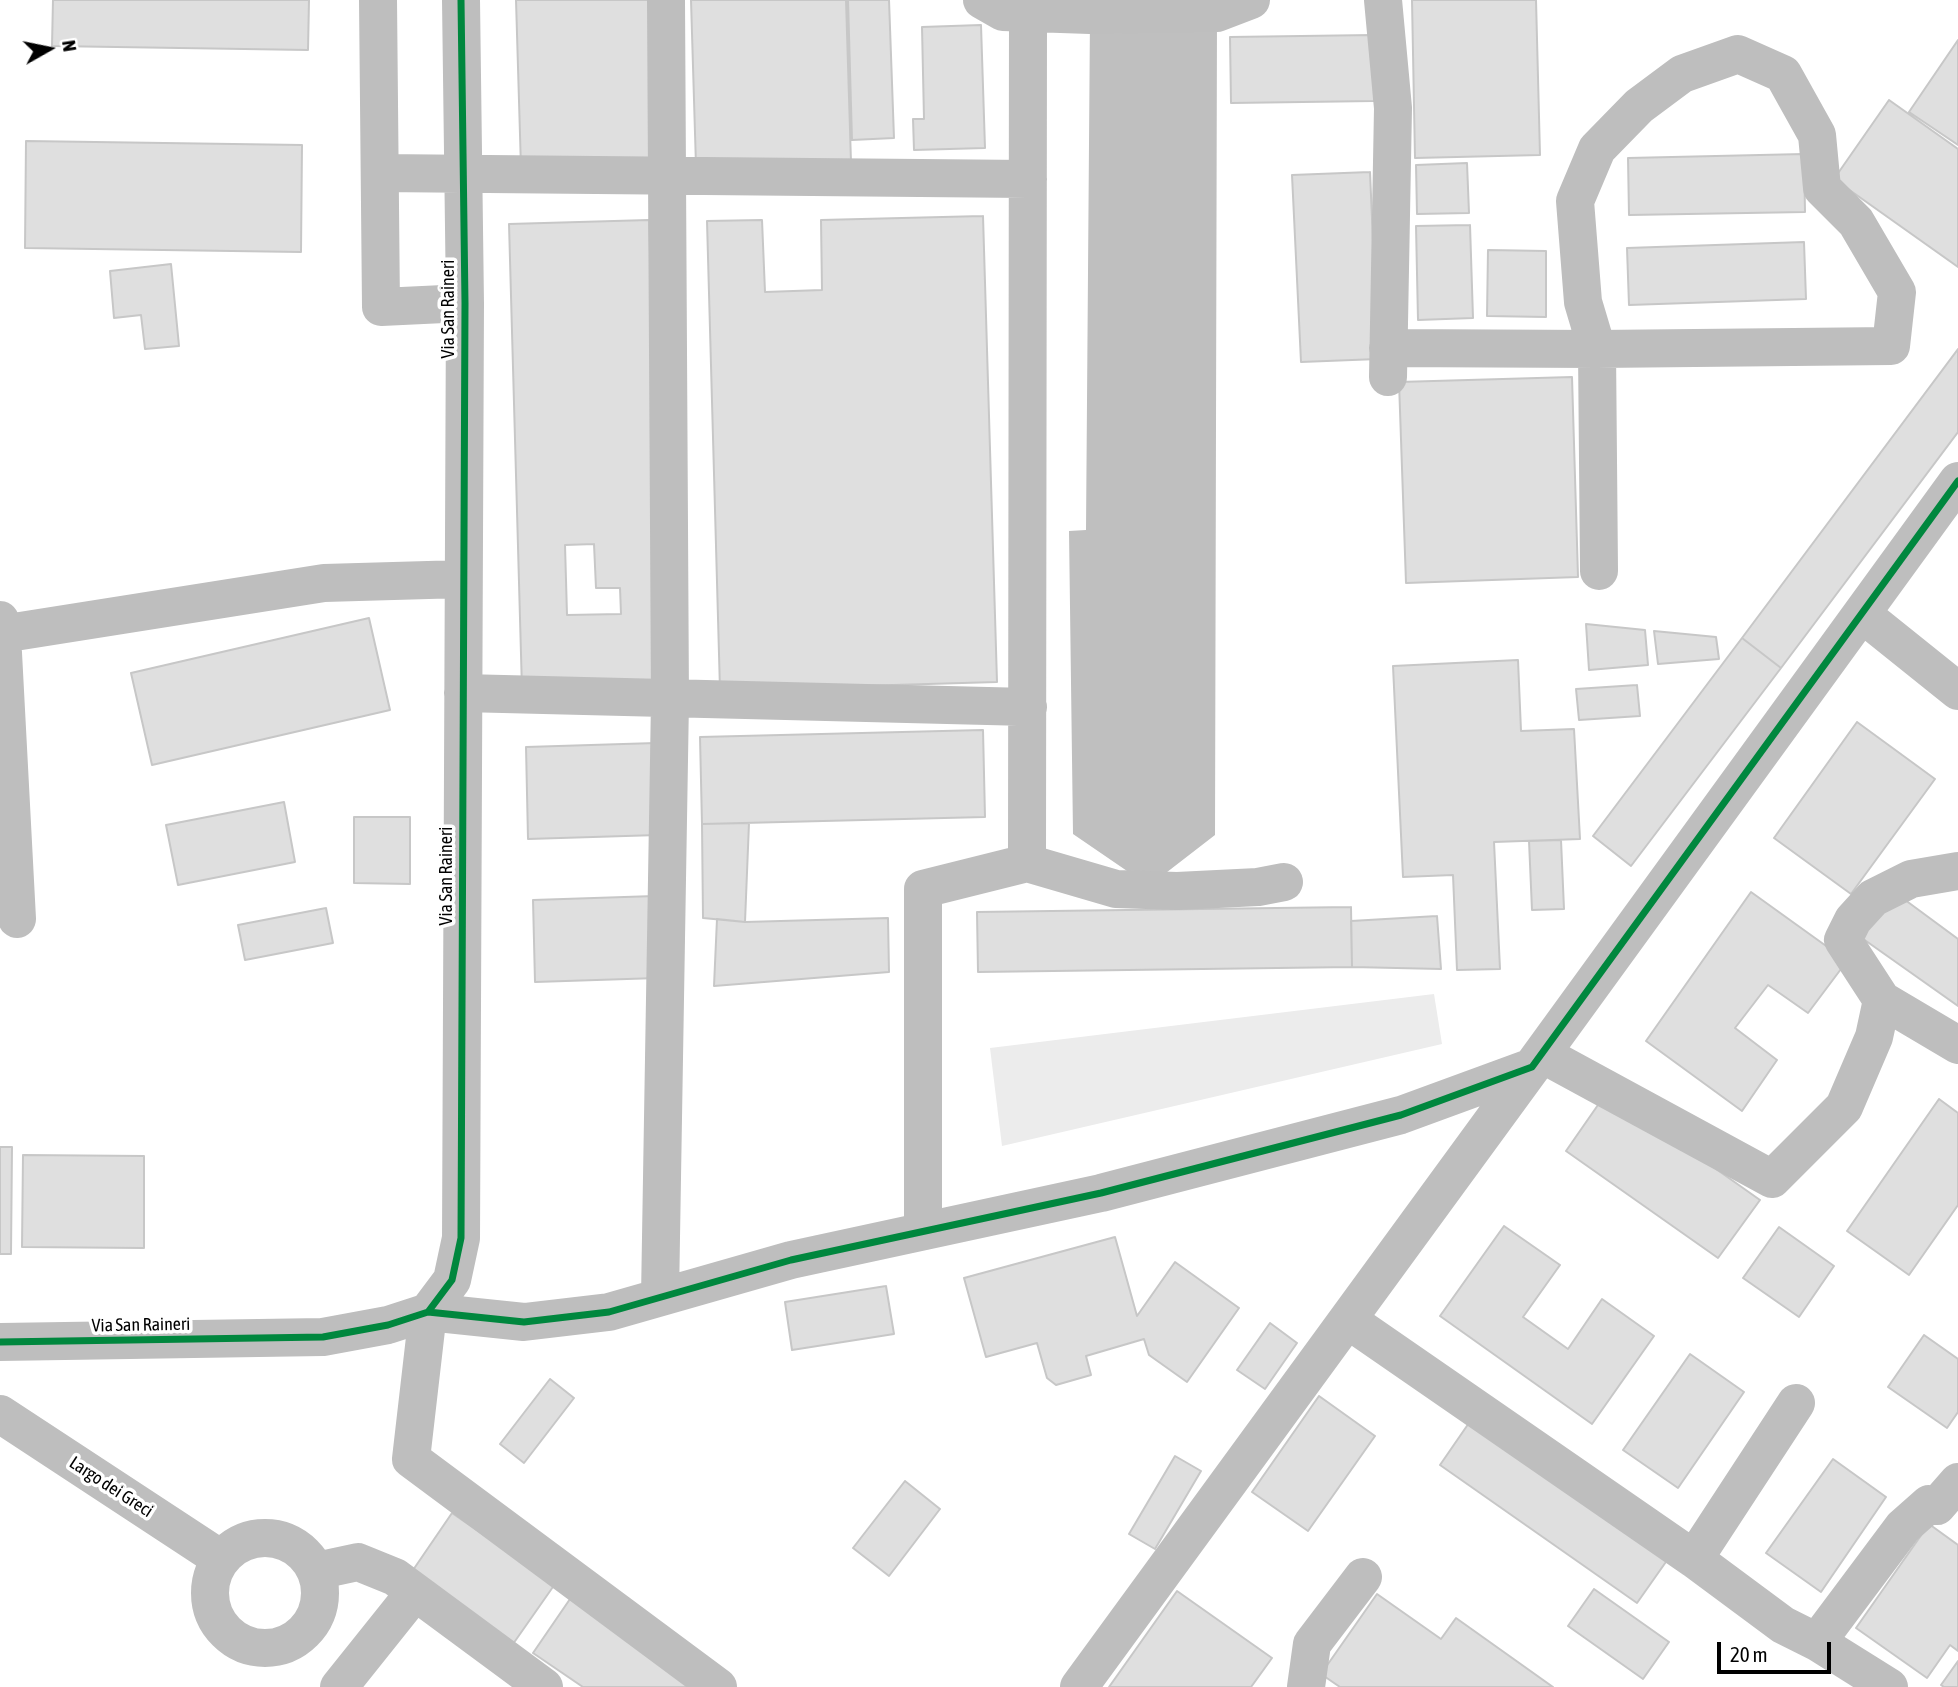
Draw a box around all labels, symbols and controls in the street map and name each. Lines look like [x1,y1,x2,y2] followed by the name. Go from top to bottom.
[14,14,84,84] north arrow
[58,38,81,53] text: N
[437,260,459,358] street label: Via San Raineri
[435,827,457,925] street label: Via San Raineri
[91,1313,191,1337] street label: Via San Raineri
[65,1452,157,1522] street label: Largo dei Greci
[1720,1628,1834,1672] scale bar
[1730,1642,1768,1666] text: 20 m

